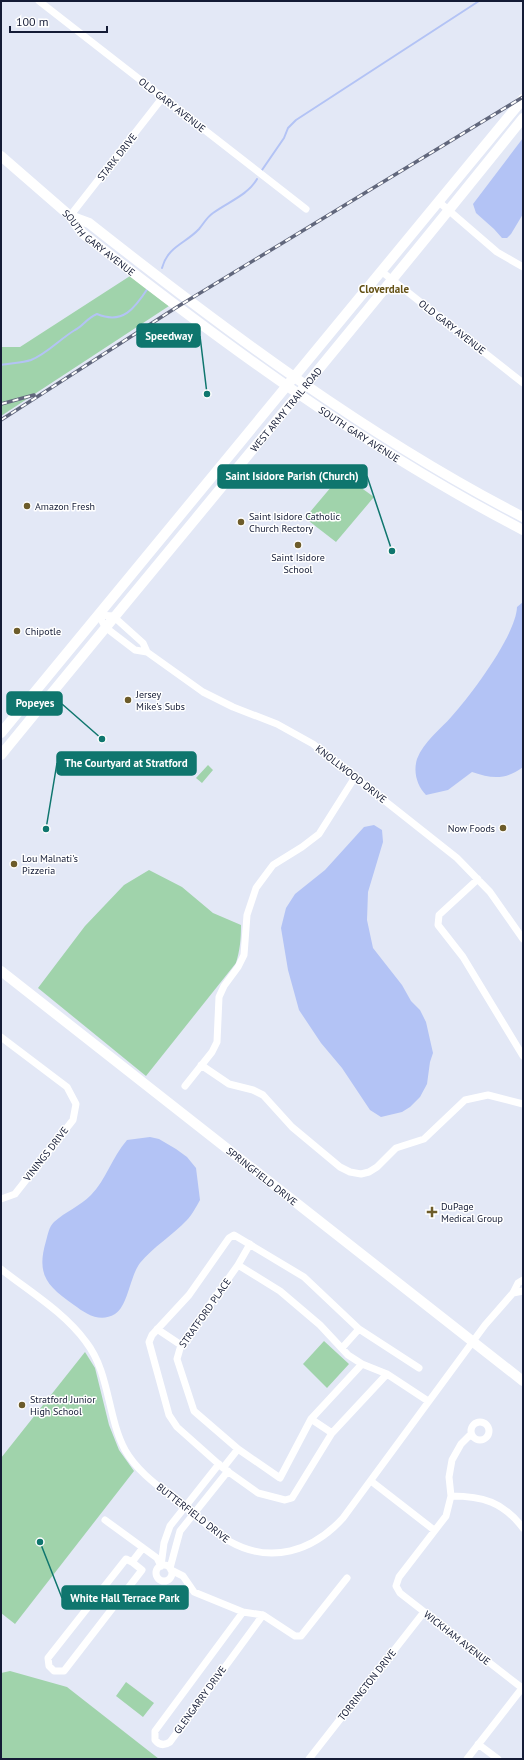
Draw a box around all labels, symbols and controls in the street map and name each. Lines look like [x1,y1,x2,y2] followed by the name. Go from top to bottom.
[10,8,107,34] scale bar
[16,14,49,29] text: 100 m
[136,75,208,135] street label: OLD GARY AVENUE
[94,131,140,183] street label: STARK DRIVE
[60,206,138,279] street label: SOUTH GARY AVENUE
[359,282,409,296] district label: Cloverdale
[416,297,488,357] street label: OLD GARY AVENUE
[137,324,200,347] callout: Speedway
[145,329,193,343] text: Speedway
[247,364,325,454] street label: WEST ARMY TRAIL ROAD
[316,403,402,465] street label: SOUTH GARY AVENUE
[218,465,367,488] callout: Saint Isidore Parish (Church)
[225,469,359,483] text: Saint Isidore Parish (Church)
[35,500,95,513] place label: Amazon Fresh
[22,501,32,511] marker: Amazon Fresh
[249,510,340,535] place label: Saint Isidore Catholic Church Rectory
[236,517,246,527] marker: Saint Isidore Catholic Church Rectory
[293,540,303,550] marker: Saint Isidore School
[271,551,325,576] place label: Saint Isidore School
[25,625,61,638] place label: Chipotle
[12,626,22,636] marker: Chipotle
[135,688,185,713] place label: Jersey Mike's Subs
[7,692,62,715] callout: Popeyes
[123,695,133,705] marker: Jersey Mike's Subs
[16,696,55,710] text: Popeyes
[313,742,389,806] street label: KNOLLWOOD DRIVE
[57,752,196,775] callout: The Courtyard at Stratford
[64,756,188,770] text: The Courtyard at Stratford
[448,822,495,835] place label: Now Foods
[498,823,508,833] marker: Now Foods
[22,852,78,877] place label: Lou Malnati's Pizzeria
[9,859,19,869] marker: Lou Malnati's Pizzeria
[20,1124,71,1185] street label: VININGS DRIVE
[224,1144,300,1208] street label: SPRINGFIELD DRIVE
[441,1200,503,1225] place label: DuPage Medical Group
[426,1206,438,1218] marker: DuPage Medical Group
[176,1276,234,1350] street label: STRATFORD PLACE
[30,1393,96,1418] place label: Stratford Junior High School
[17,1400,27,1410] marker: Stratford Junior High School
[154,1480,232,1546] street label: BUTTERFIELD DRIVE
[62,1586,188,1609] callout: White Hall Terrace Park
[70,1591,180,1605] text: White Hall Terrace Park
[421,1608,493,1668] street label: WICKHAM AVENUE
[335,1647,399,1723] street label: TORRINGTON DRIVE
[171,1663,229,1737] street label: GLENGARRY DRIVE

